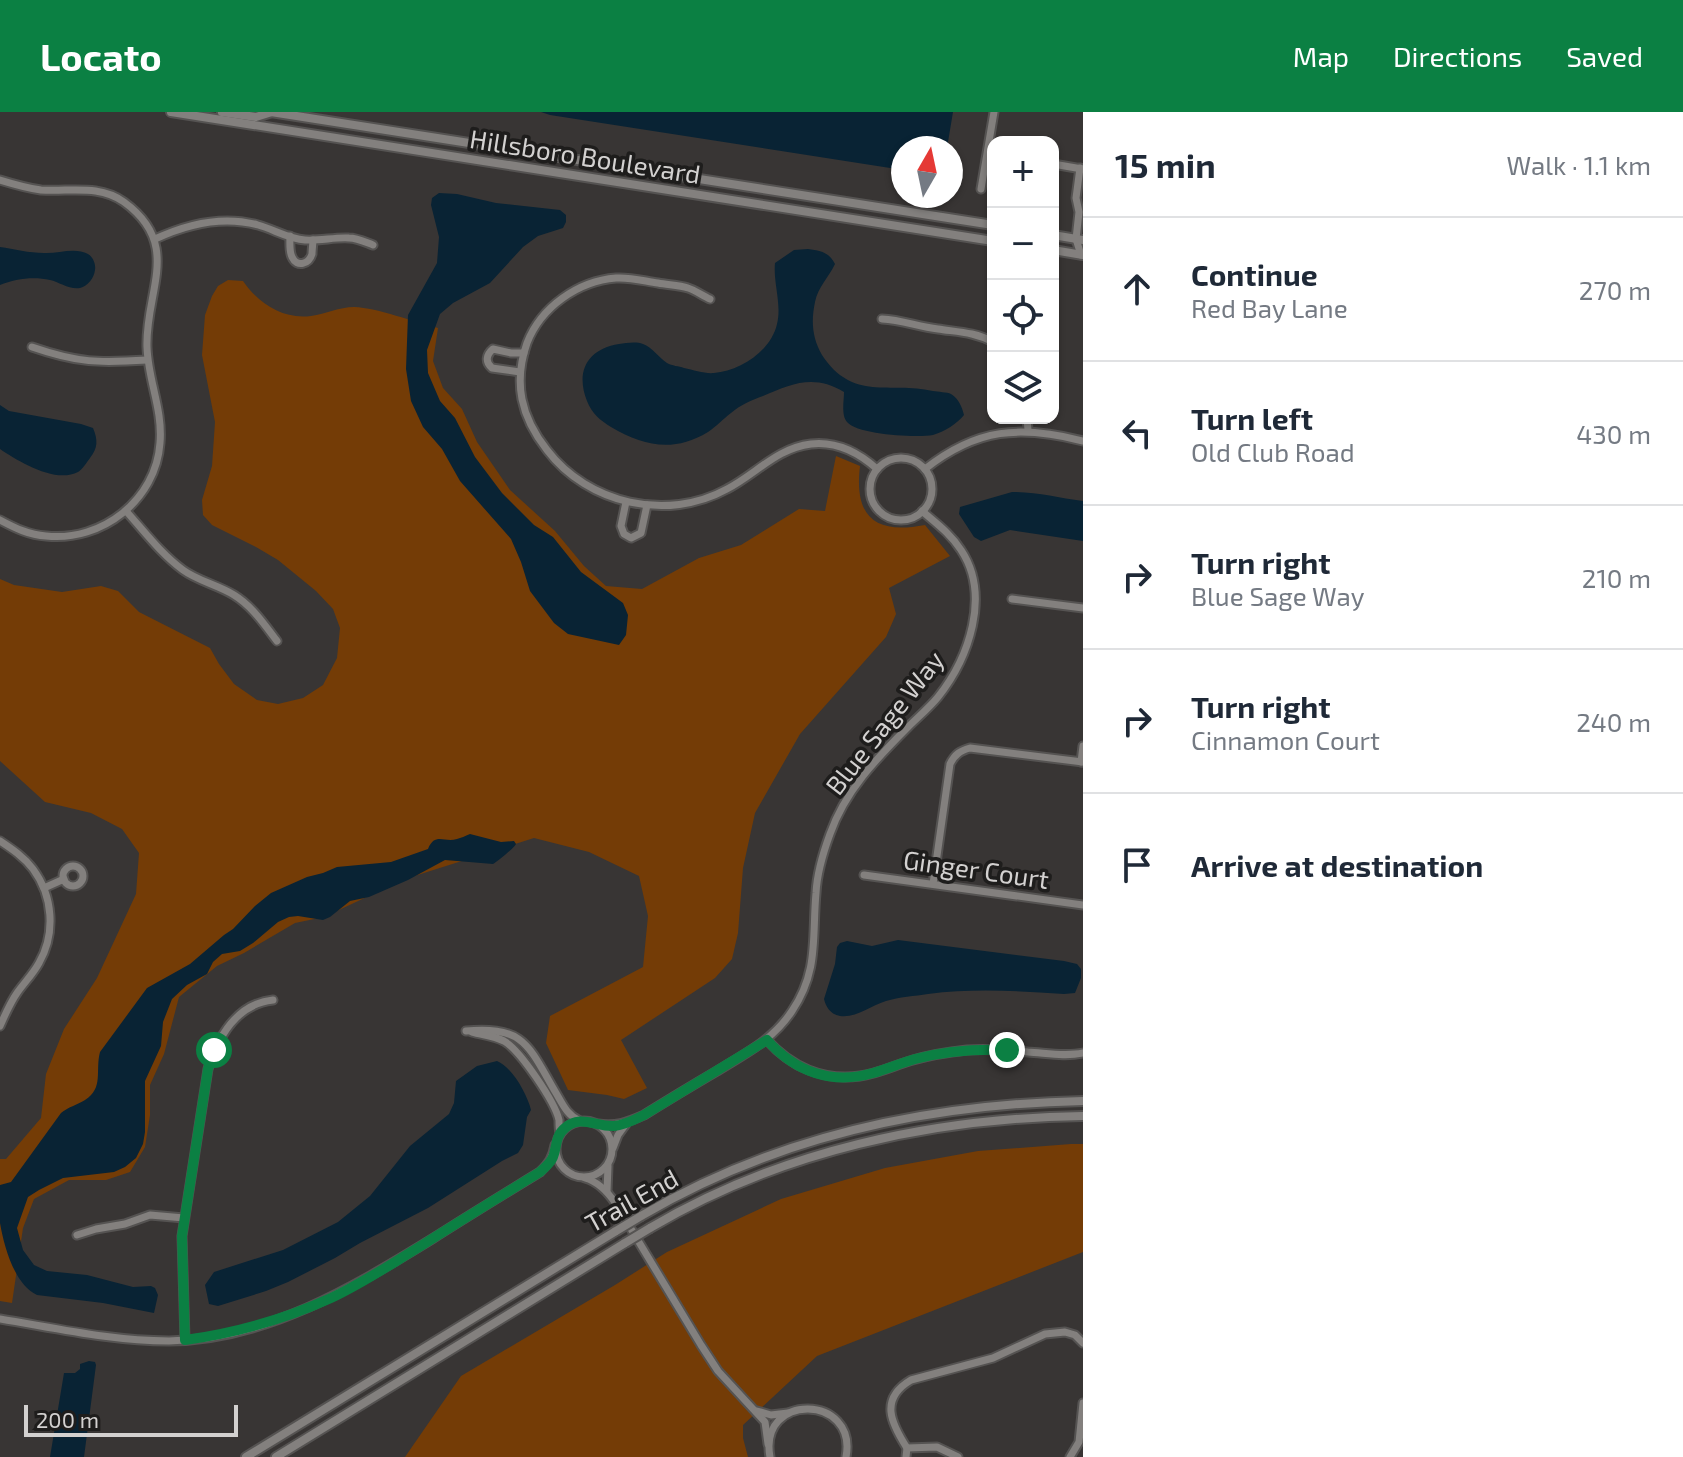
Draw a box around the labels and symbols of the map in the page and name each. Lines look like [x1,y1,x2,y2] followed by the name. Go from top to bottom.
[468,122,703,189] street label: Hillsboro Boulevard
[891,136,963,208] north arrow
[818,644,950,800] street label: Blue Sage Way
[901,843,1051,894] street label: Ginger Court
[196,1032,232,1068] route start
[989,1032,1025,1068] route end
[579,1162,683,1238] street label: Trail End
[24,1401,238,1437] scale bar

